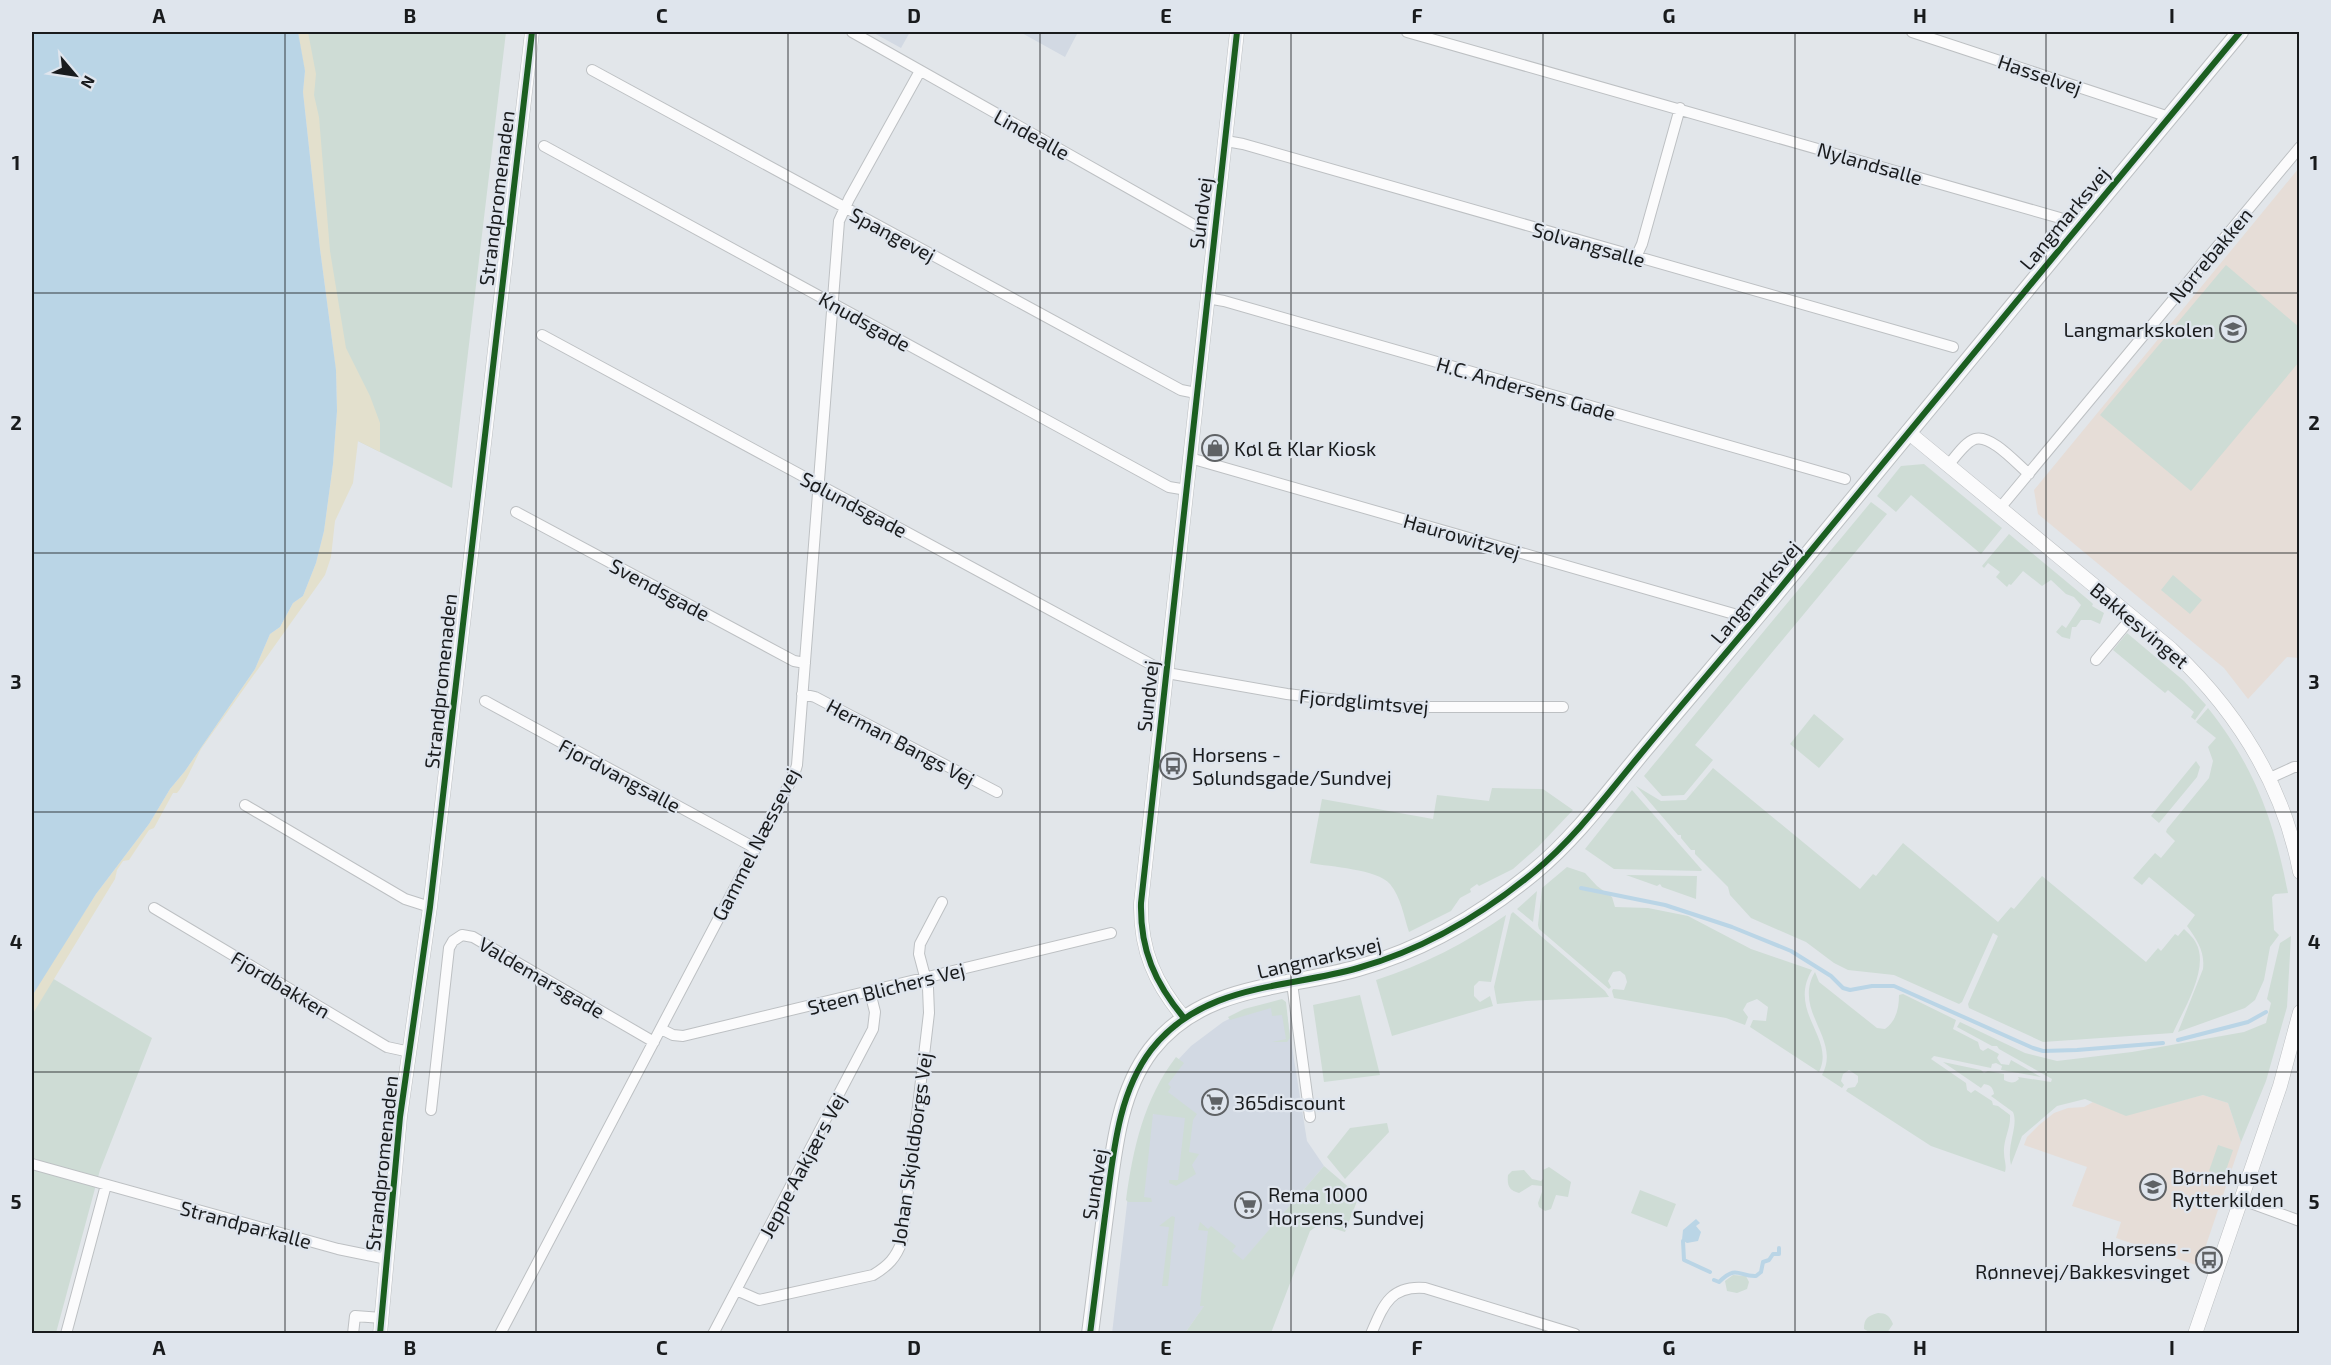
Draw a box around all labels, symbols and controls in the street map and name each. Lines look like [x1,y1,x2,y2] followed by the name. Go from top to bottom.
[152,3,166,27] text: A
[404,3,416,27] text: B
[656,3,668,27] text: C
[907,3,921,27] text: D
[1160,3,1172,27] text: E
[1411,3,1423,27] text: F
[1663,3,1675,27] text: G
[1913,3,1927,27] text: H
[2169,3,2175,27] text: I
[45,45,105,105] north arrow
[1995,48,2085,100] street label: Hasselvej
[77,73,100,92] text: N
[990,103,1074,165] street label: Lindealle
[473,109,519,287] street label: Strandpromenaden
[1815,137,1925,189] street label: Nylandsalle
[12,150,20,174] text: 1
[2310,150,2318,174] text: 1
[2014,162,2114,274] street label: Langmarksvej
[1184,176,1216,250] street label: Sundvej
[846,201,940,267] street label: Spangevej
[2163,203,2257,307] street label: Nørrebakken
[1530,216,1648,272] street label: Solvangsalle
[815,286,915,356] street label: Knudsgade
[2218,314,2248,344] school or university icon: Langmarkskolen
[2064,317,2214,341] place label: Langmarkskolen
[1434,351,1618,425] street label: H.C. Andersens Gade
[10,410,22,434] text: 2
[2308,410,2320,434] text: 2
[1200,433,1230,463] shop icon: Køl & Klar Kiosk
[1234,436,1376,460] place label: Køl & Klar Kiosk
[797,466,911,542] street label: Sølundsgade
[1401,508,1523,564] street label: Haurowitzvej
[1705,536,1805,648] street label: Langmarksvej
[606,553,714,625] street label: Svendsgade
[2086,577,2194,673] street label: Bakkesvinget
[419,592,461,770] street label: Strandpromenaden
[1131,659,1163,733] street label: Sundvej
[10,669,22,693] text: 3
[2308,669,2320,693] text: 3
[1298,683,1430,719] street label: Fjordglimtsvej
[823,693,979,791] street label: Herman Bangs Vej
[555,733,685,817] street label: Fjordvangsalle
[1192,742,1392,789] place label: Horsens - Sølundsgade/Sundvej
[1158,751,1188,781] bus stop icon: Horsens - Sølundsgade/Sundvej
[706,764,804,924] street label: Gammel Næssevej
[10,929,23,953] text: 4
[2308,929,2321,953] text: 4
[475,931,609,1023] street label: Valdemarsgade
[1254,931,1384,983] street label: Langmarksvej
[227,945,335,1023] street label: Fjordbakken
[805,957,967,1019] street label: Steen Blichers Vej
[886,1051,936,1247] street label: Johan Skjoldborgs Vej
[360,1074,402,1252] street label: Strandpromenaden
[1200,1087,1230,1117] supermarket icon: 365discount
[754,1088,850,1242] street label: Jeppe Aakjærs Vej
[1234,1090,1346,1114] place label: 365discount
[1077,1147,1111,1221] street label: Sundvej
[2172,1164,2284,1211] place label: Børnehuset Rytterkilden
[2138,1172,2168,1202] school or university icon: Børnehuset Rytterkilden
[1268,1182,1424,1229] place label: Rema 1000 Horsens, Sundvej
[10,1189,22,1213] text: 5
[2308,1189,2320,1213] text: 5
[1233,1190,1263,1220] supermarket icon: Rema 1000 Horsens, Sundvej
[178,1195,314,1253] street label: Strandparkalle
[1975,1236,2190,1283] place label: Horsens - Rønnevej/Bakkesvinget
[2194,1245,2224,1275] bus stop icon: Horsens - Rønnevej/Bakkesvinget
[152,1335,166,1359] text: A
[404,1335,416,1359] text: B
[656,1335,668,1359] text: C
[907,1335,921,1359] text: D
[1160,1335,1172,1359] text: E
[1411,1335,1423,1359] text: F
[1663,1335,1675,1359] text: G
[1913,1335,1927,1359] text: H
[2169,1335,2175,1359] text: I

